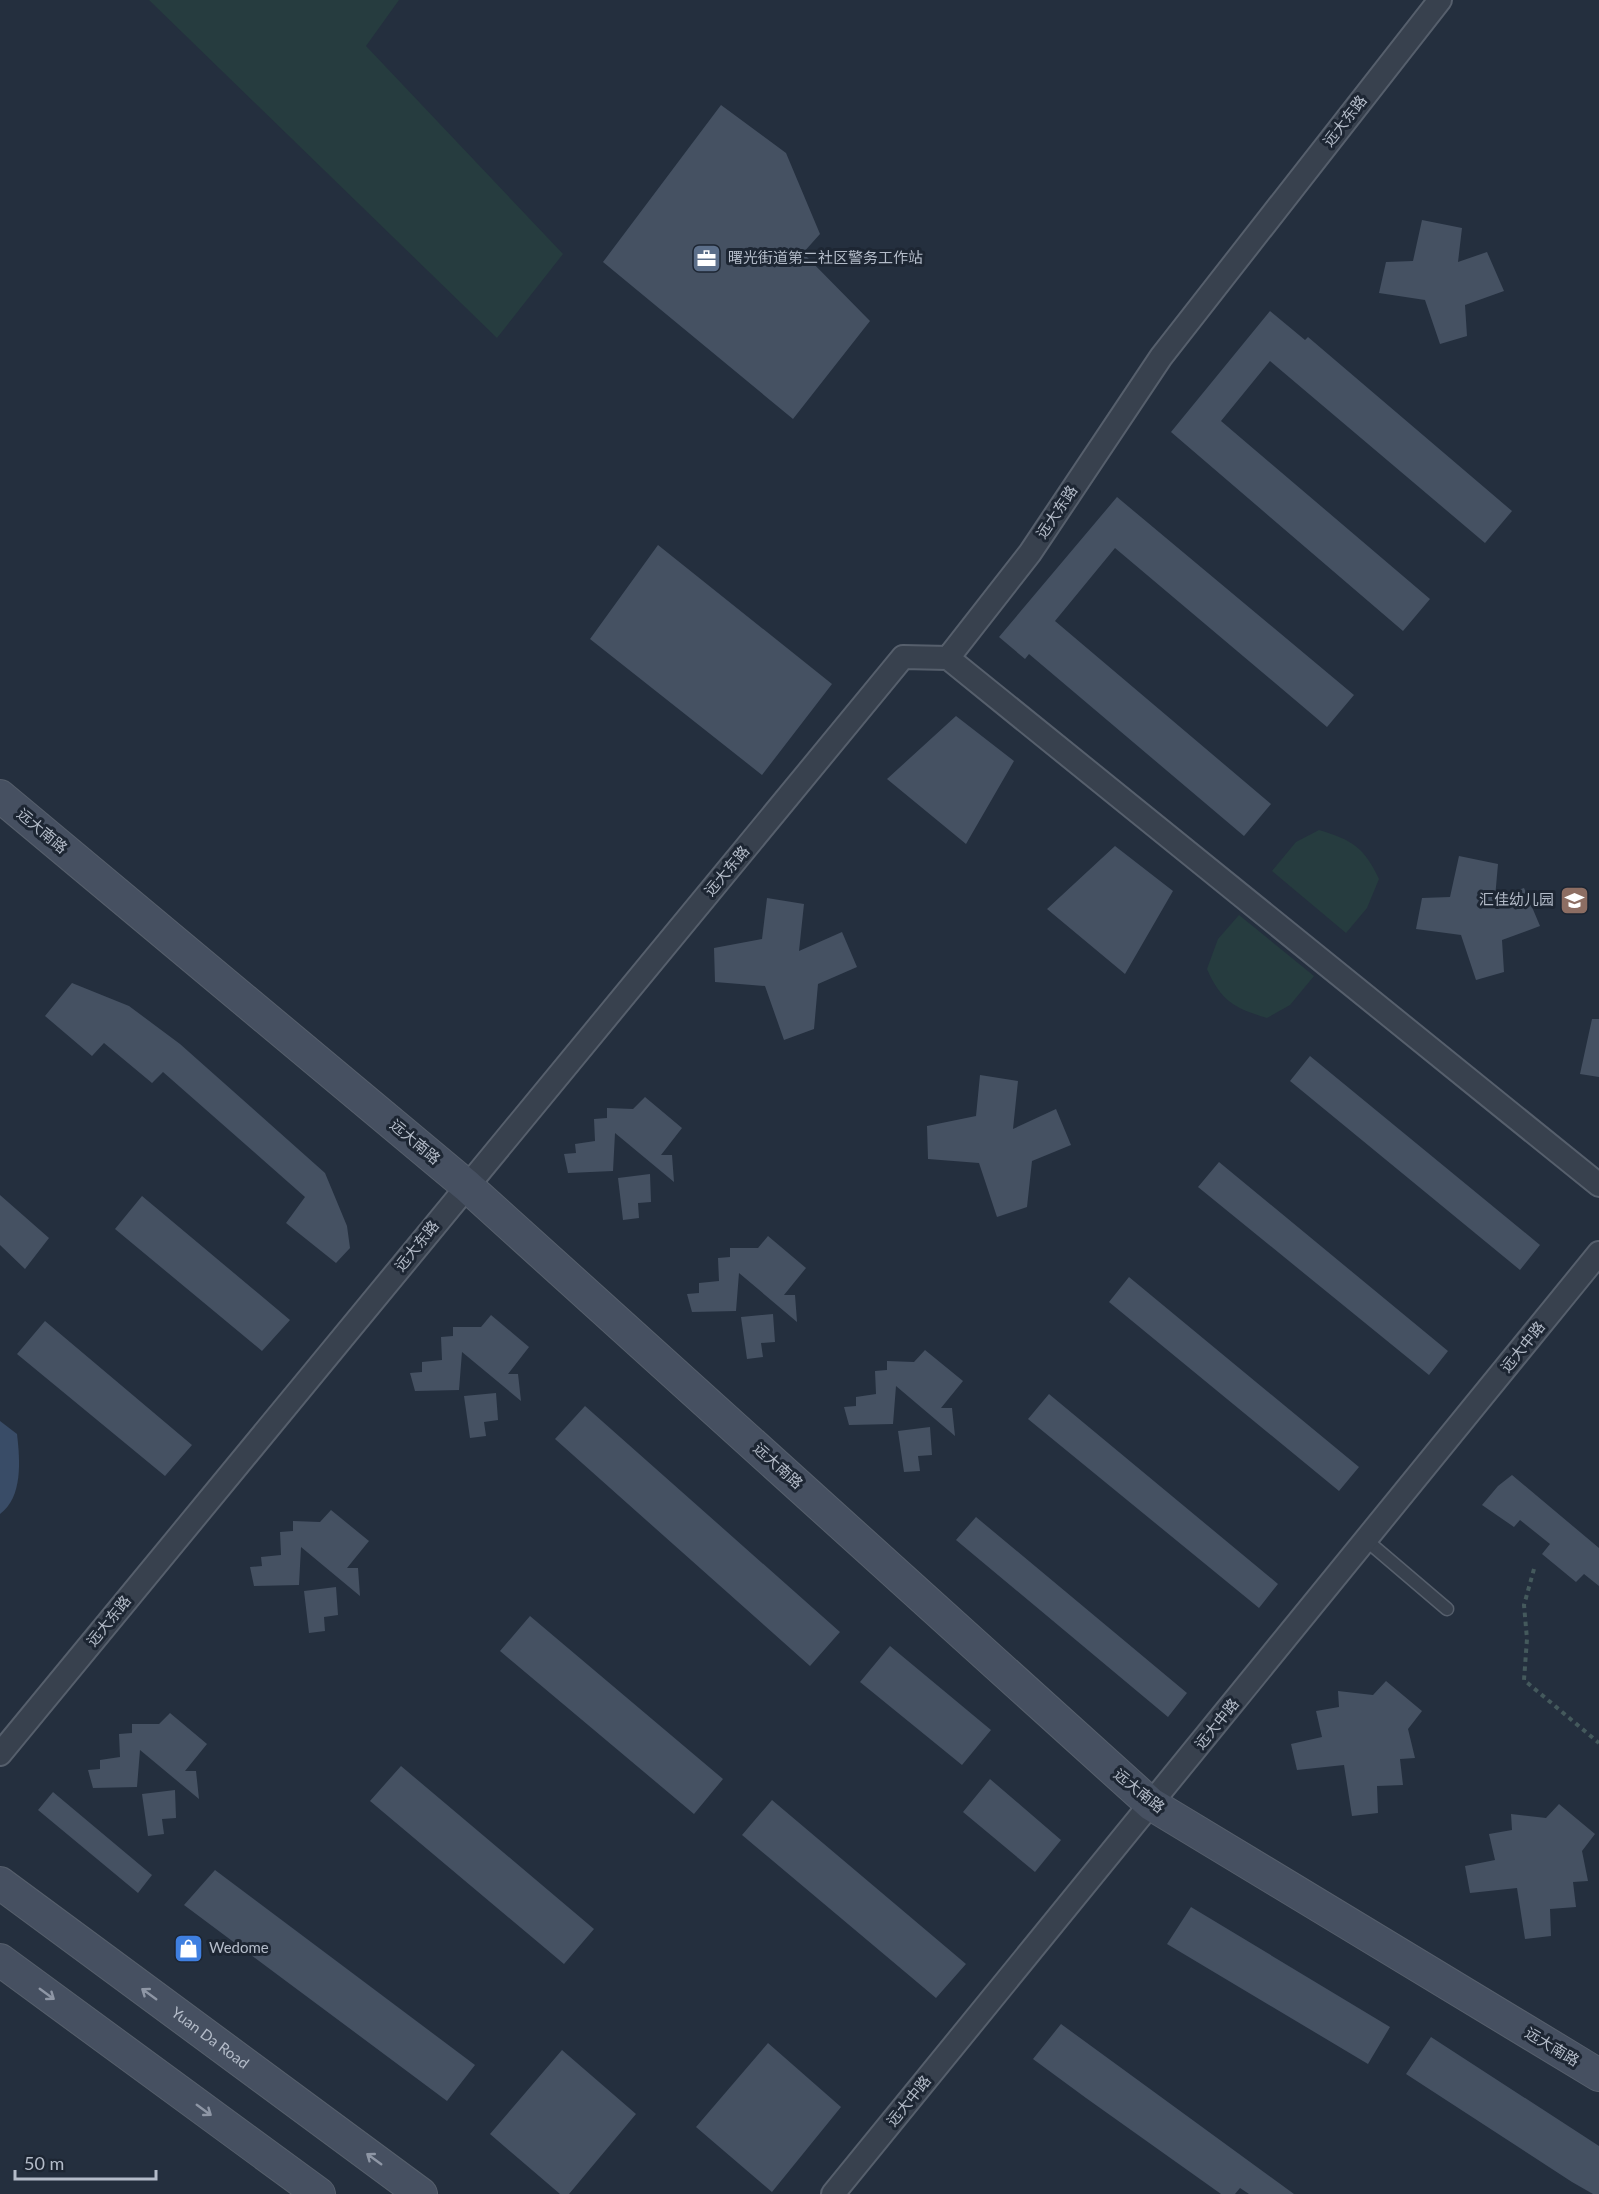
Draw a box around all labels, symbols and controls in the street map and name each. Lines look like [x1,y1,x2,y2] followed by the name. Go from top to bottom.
[1319,91,1370,150] street label: 远大东路
[691,242,723,274] office icon: 曙光街道第二社区警务工作站
[728,248,923,266] place label: 曙光街道第二社区警务工作站
[1032,482,1080,541] street label: 远大东路
[14,804,71,856] street label: 远大南路
[700,842,752,899] street label: 远大东路
[1559,884,1591,916] school or university icon: 汇佳幼儿园
[1479,890,1554,908] place label: 汇佳幼儿园
[387,1115,444,1167] street label: 远大南路
[390,1216,442,1274] street label: 远大东路
[1496,1317,1548,1375] street label: 远大中路
[750,1438,807,1492] street label: 远大南路
[82,1591,134,1649] street label: 远大东路
[1190,1694,1242,1752] street label: 远大中路
[1111,1764,1169,1816] street label: 远大南路
[172,1932,204,1964] shop icon: Wedome
[209,1938,269,1956] place label: Wedome
[142,1987,158,2000] one-way arrow
[39,1988,55,2001] one-way arrow
[168,2003,253,2072] street label: Yuan Da Road
[1522,2023,1583,2069] street label: 远大南路
[882,2071,934,2129] street label: 远大中路
[196,2104,212,2116] one-way arrow
[15,2143,156,2181] scale bar
[24,2152,64,2174] text: 50 m
[366,2153,382,2165] one-way arrow

